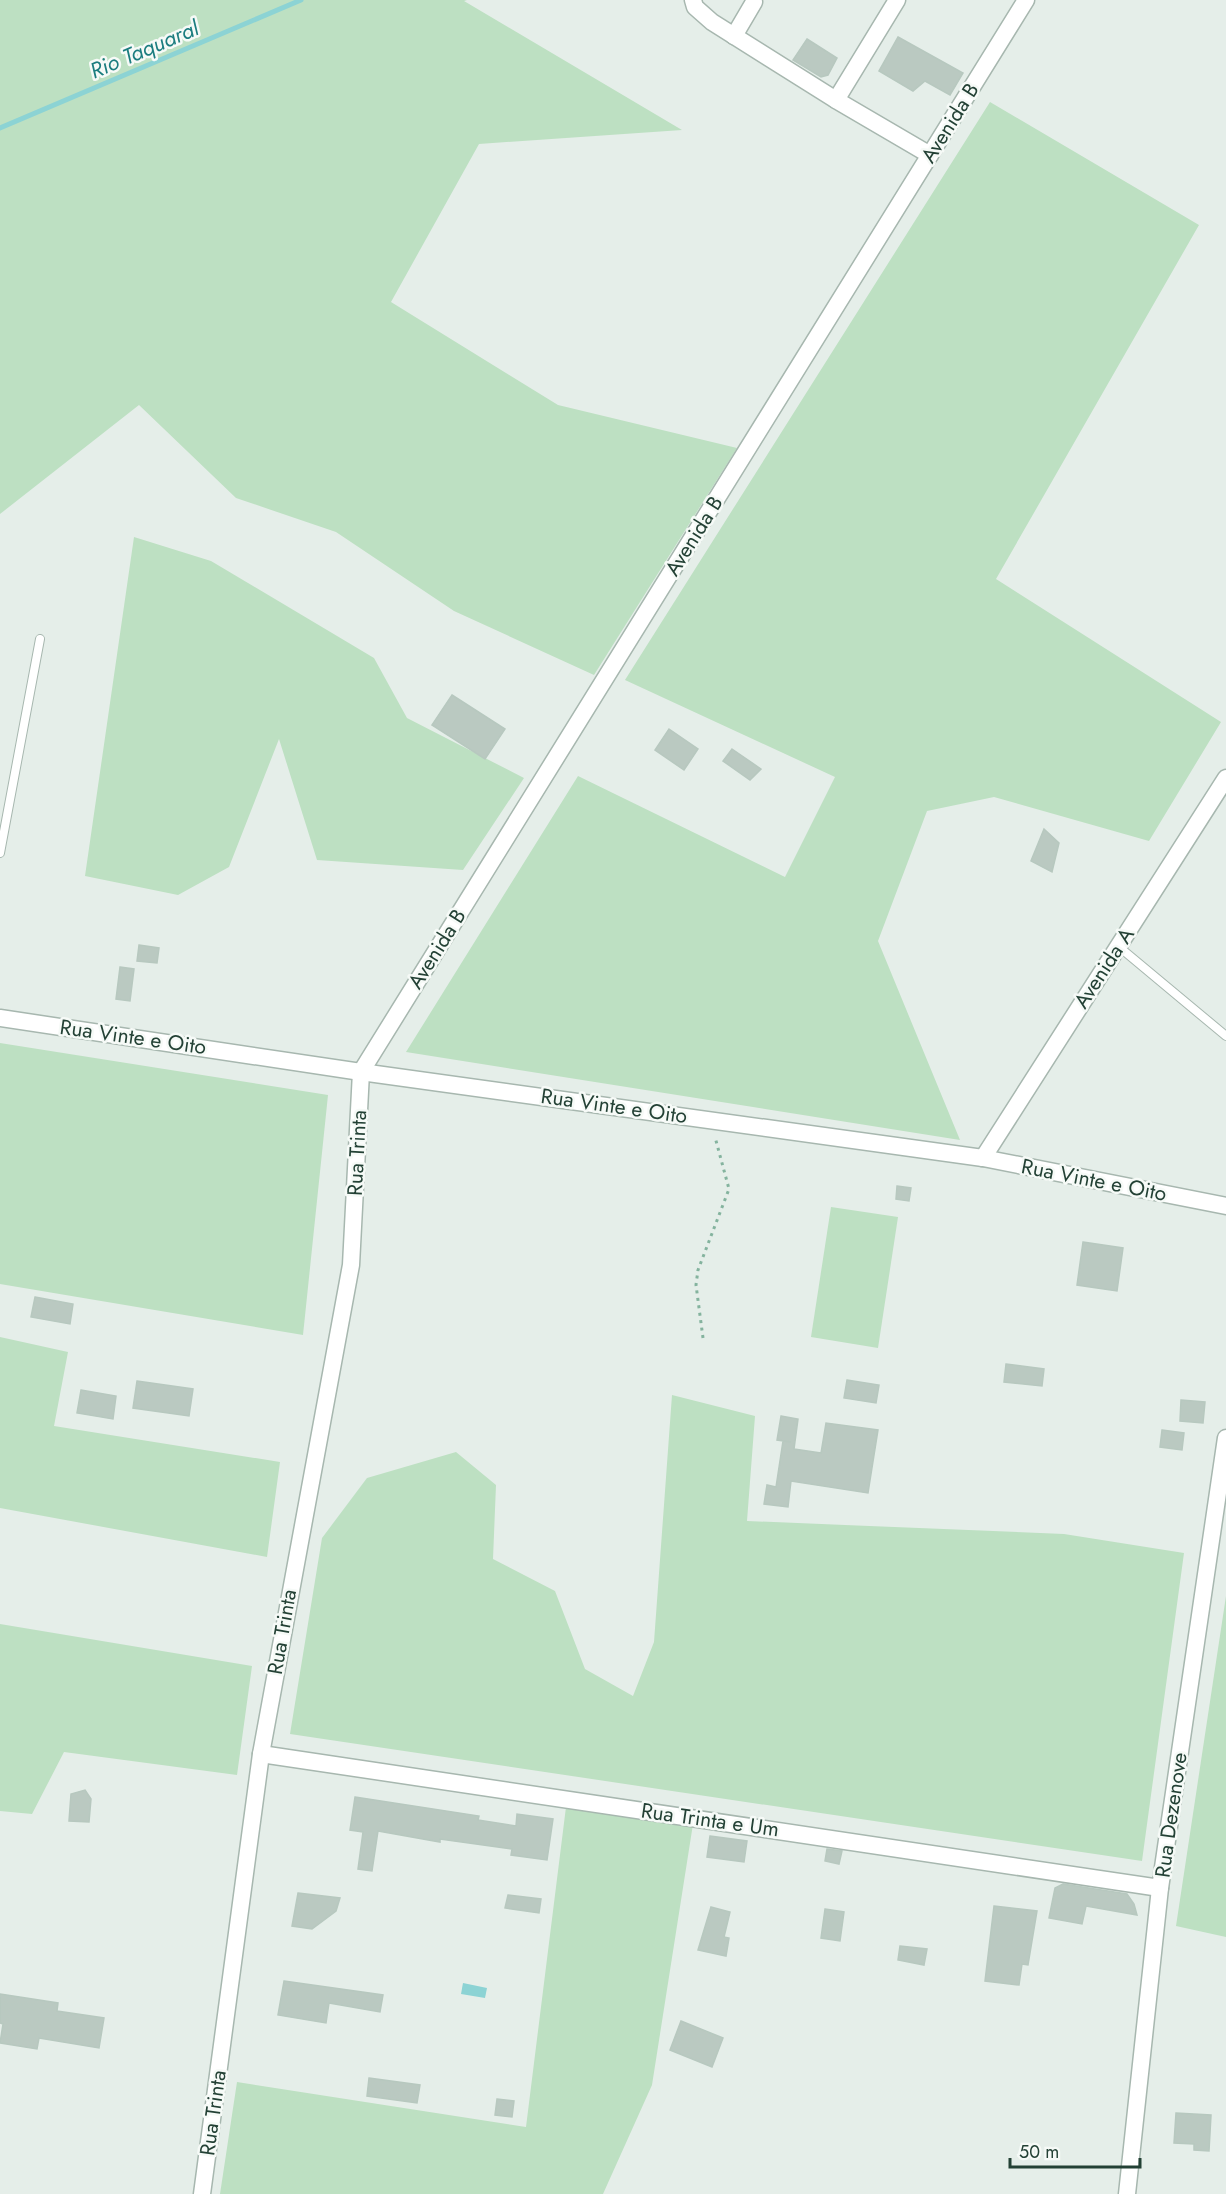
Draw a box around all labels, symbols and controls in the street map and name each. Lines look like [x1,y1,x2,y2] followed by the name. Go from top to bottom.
[85,11,204,86] water label: Rio Taquaral
[914,77,986,169] street label: Avenida B
[658,490,730,582] street label: Avenida B
[401,903,473,995] street label: Avenida B
[1067,921,1142,1014] street label: Avenida A
[58,1012,208,1062] street label: Rua Vinte e Oito
[539,1081,689,1131] street label: Rua Vinte e Oito
[340,1109,374,1197] street label: Rua Trinta
[1019,1151,1169,1209] street label: Rua Vinte e Oito
[260,1587,304,1677] street label: Rua Trinta
[1147,1750,1195,1879] street label: Rua Dezenove
[639,1795,781,1845] street label: Rua Trinta e Um
[192,2068,234,2158] street label: Rua Trinta
[1010,2131,1140,2169] scale bar
[1019,2139,1059,2165] text: 50 m

